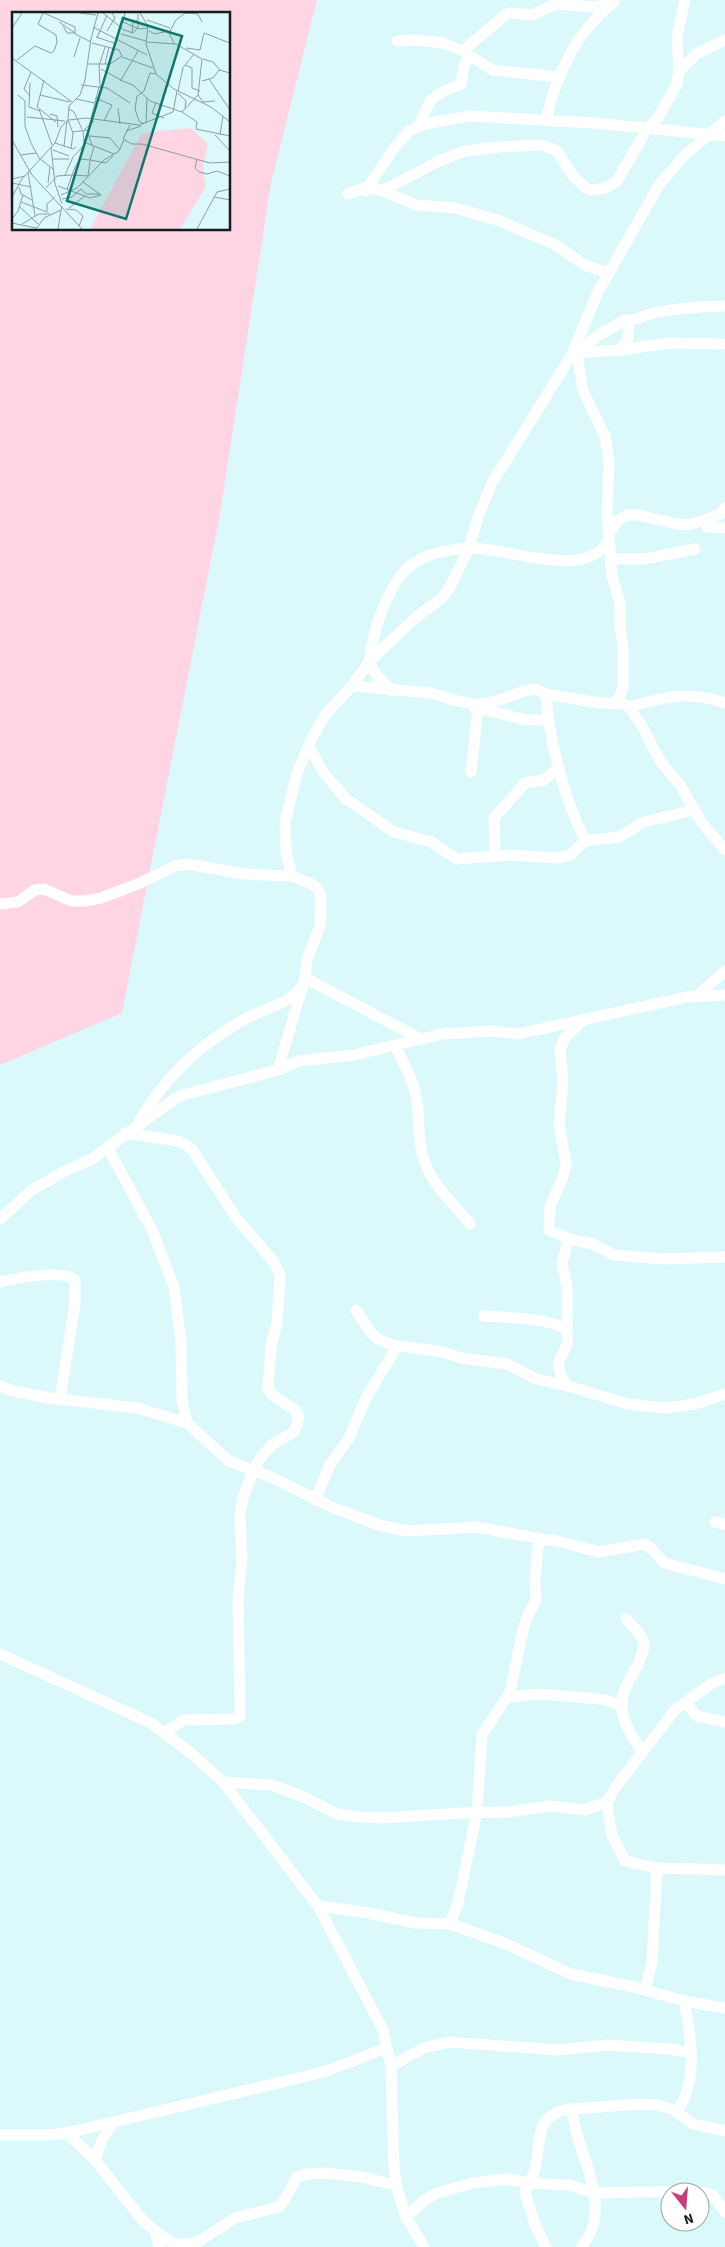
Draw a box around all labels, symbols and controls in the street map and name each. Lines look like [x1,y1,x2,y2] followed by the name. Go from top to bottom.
[12,12,230,230] inset map
[660,2182,710,2232] north arrow
[681,2208,696,2229] text: N

